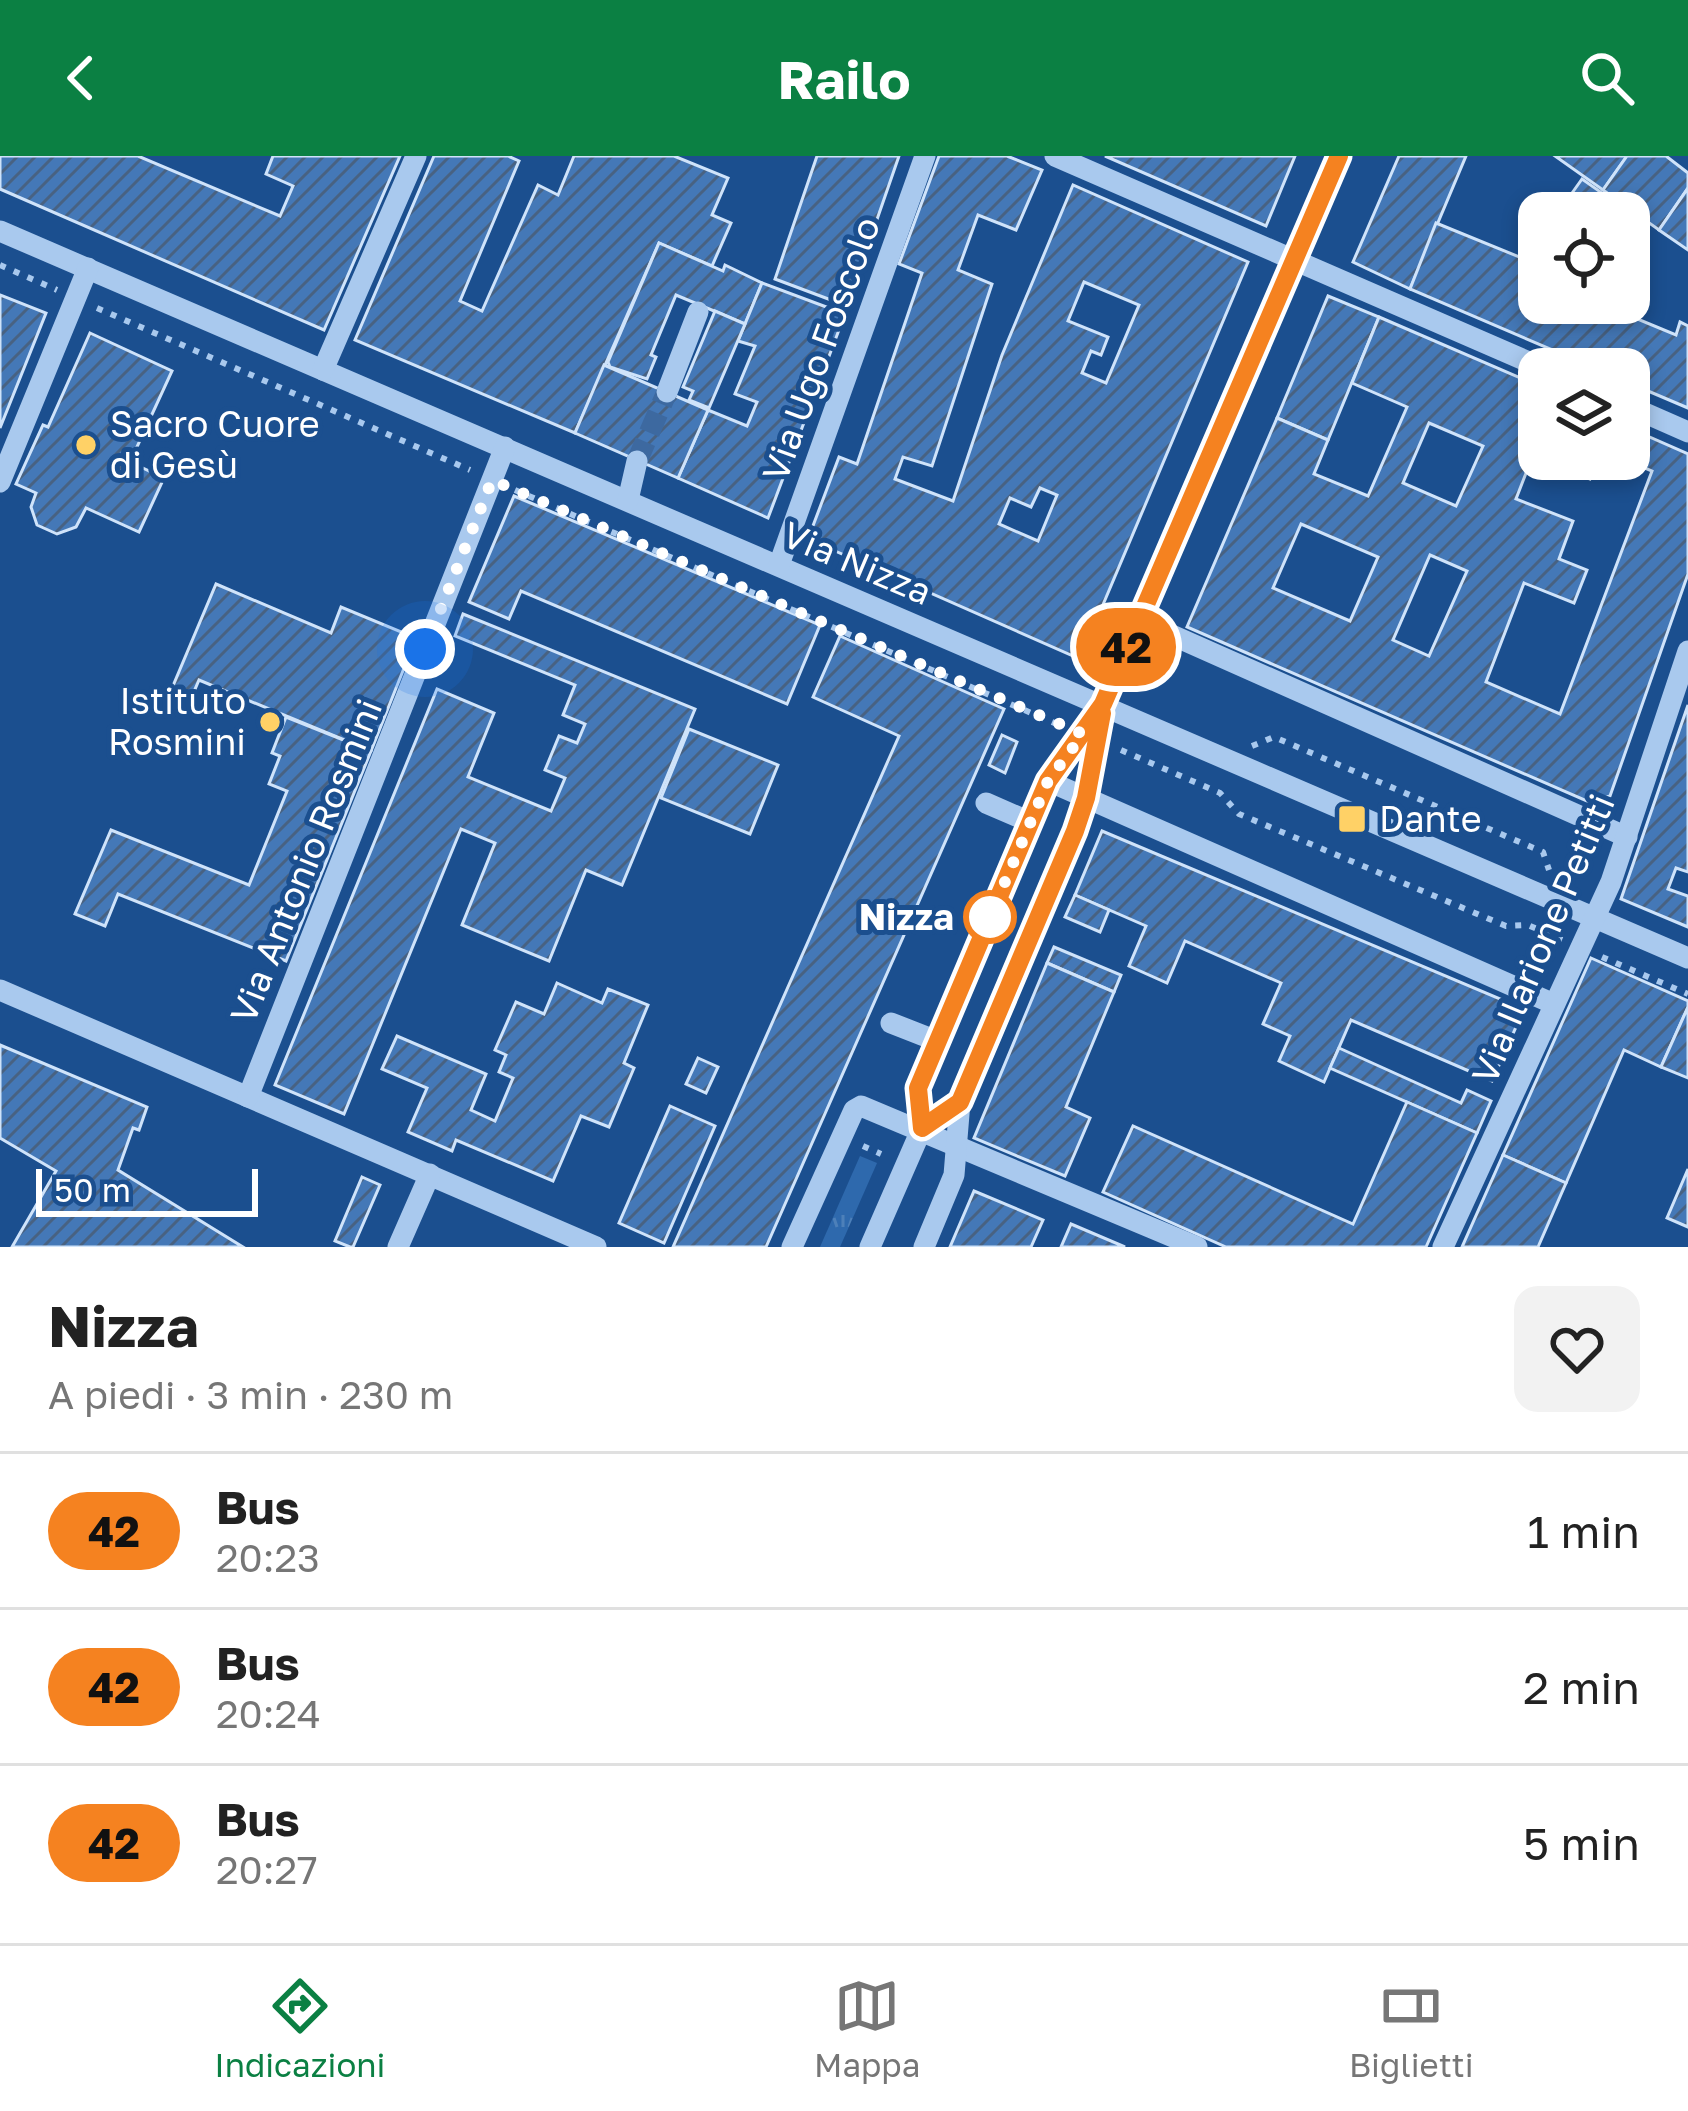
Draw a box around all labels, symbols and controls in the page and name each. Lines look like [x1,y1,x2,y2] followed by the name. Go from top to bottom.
[48,45,114,111] icon: back
[1574,45,1640,111] icon: search
[777,46,911,111] text: Railo
[1518,192,1650,480] map controls
[1518,192,1650,324] button: locate
[753,211,888,487] street label: Via Ugo Foscolo
[1518,348,1650,480] button: layers
[110,402,320,486] place label: Sacro Cuore di Gesù
[73,432,99,458] marker: Sacro Cuore di Gesù
[776,512,938,613] street label: Via Nizza
[1072,608,1180,686] line badge: 42
[395,619,455,679] your location
[1100,622,1152,672] text: 42
[108,679,246,763] place label: Istituto Rosmini
[221,693,390,1029] street label: Via Antonio Rosmini
[257,709,283,735] marker: Istituto Rosmini
[1462,788,1623,1090] street label: Via Ilarione Petitti
[1379,797,1482,840] place label: Dante
[1336,803,1368,835] marker: Dante
[965,892,1015,942] marker: Nizza
[859,895,954,938] place label: Nizza
[36,1163,258,1216] scale bar
[54,1170,131,1209] text: 50 m
[1514,1286,1640,1412] button: heart
[48,1291,199,1360] text: Nizza
[48,1371,453,1418] text: A piedi · 3 min · 230 m
[216,1480,300,1534] text: Bus
[1527,1504,1640,1558] text: 1 min
[88,1506,140,1556] text: 42
[216,1534,320,1581] text: 20:23
[216,1636,300,1690] text: Bus
[1523,1660,1640,1714] text: 2 min
[88,1662,140,1712] text: 42
[216,1690,321,1737] text: 20:24
[216,1792,300,1846] text: Bus
[1523,1816,1640,1870] text: 5 min
[88,1818,140,1868] text: 42
[216,1846,318,1893] text: 20:27
[214,1973,385,2084] tab: Indicazioni
[814,1973,920,2084] tab: Mappa
[1349,1973,1474,2084] tab: Biglietti

